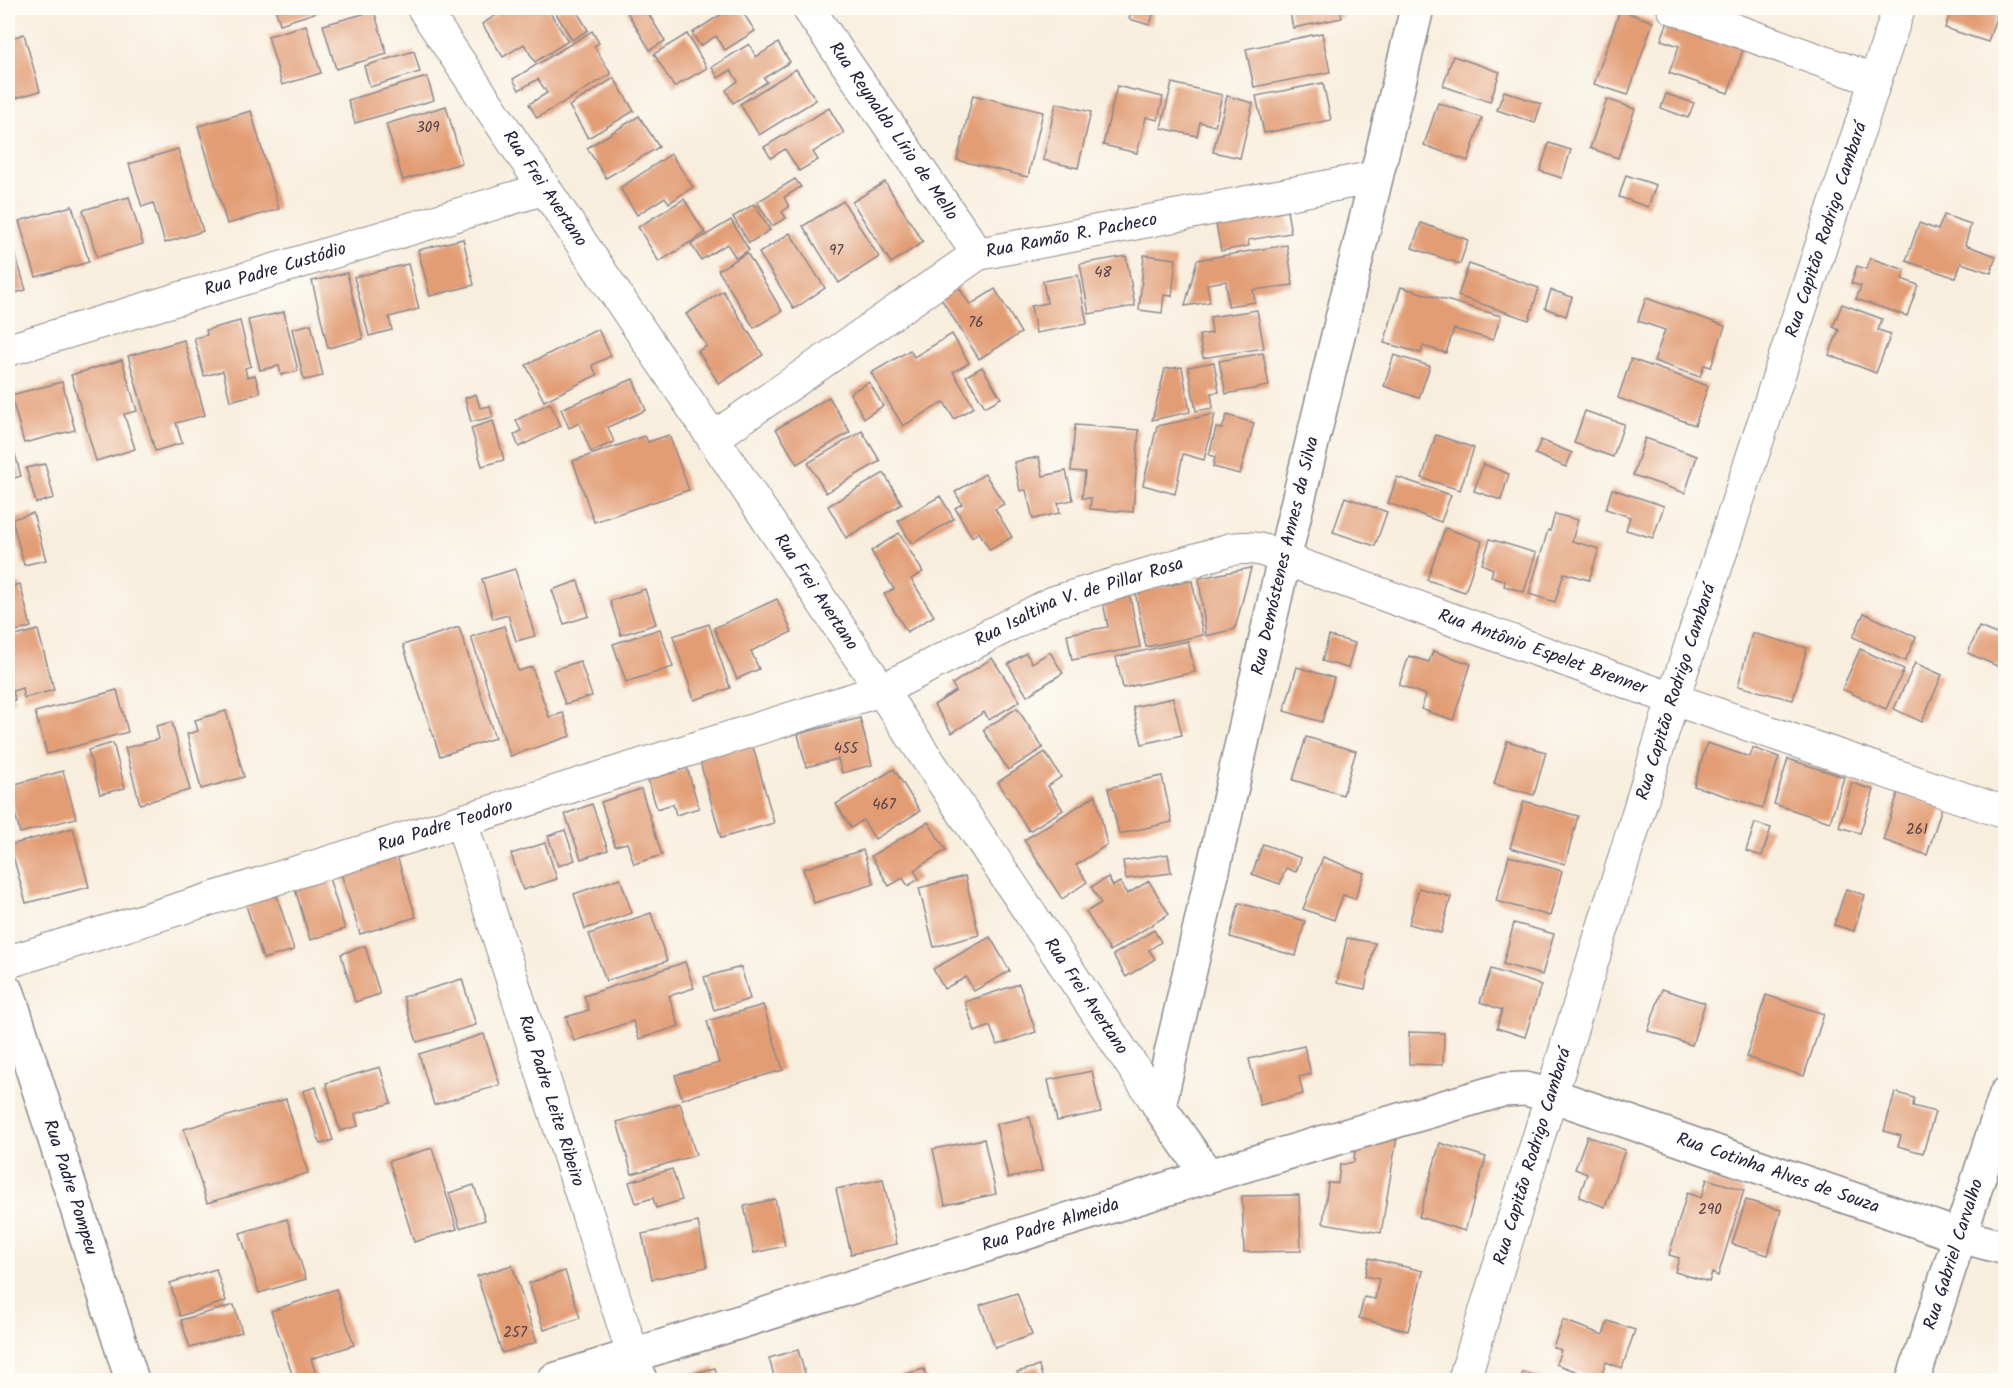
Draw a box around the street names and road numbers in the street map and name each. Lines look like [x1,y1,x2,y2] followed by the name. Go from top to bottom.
[821,36,966,227] street label: Rua Reynaldo Lírio de Mello
[1778,117,1876,342] street label: Rua Capitão Rodrigo Cambará
[495,124,595,253] street label: Rua Frei Avertano
[983,205,1160,267] street label: Rua Ramão R. Pacheco
[201,235,350,305] street label: Rua Padre Custódio
[1243,433,1328,678] street label: Rua Demóstenes Annes da Silva
[766,528,866,657] street label: Rua Frei Avertano
[969,550,1187,655] street label: Rua Isaltina V. de Pillar Rosa
[1628,579,1725,804] street label: Rua Capitão Rodrigo Cambará
[1434,601,1652,703] street label: Rua Antônio Espelet Brenner
[374,791,517,861] street label: Rua Padre Teodoro
[1036,932,1136,1061] street label: Rua Frei Avertano
[510,1011,592,1190] street label: Rua Padre Leite Ribeiro
[1486,1043,1580,1268] street label: Rua Capitão Rodrigo Cambará
[35,1116,106,1259] street label: Rua Padre Pompeu
[1672,1125,1883,1222] street label: Rua Cotinha Alves de Souza
[1916,1175,1992,1334] street label: Rua Gabriel Carvalho
[978,1190,1123,1260] street label: Rua Padre Almeida

